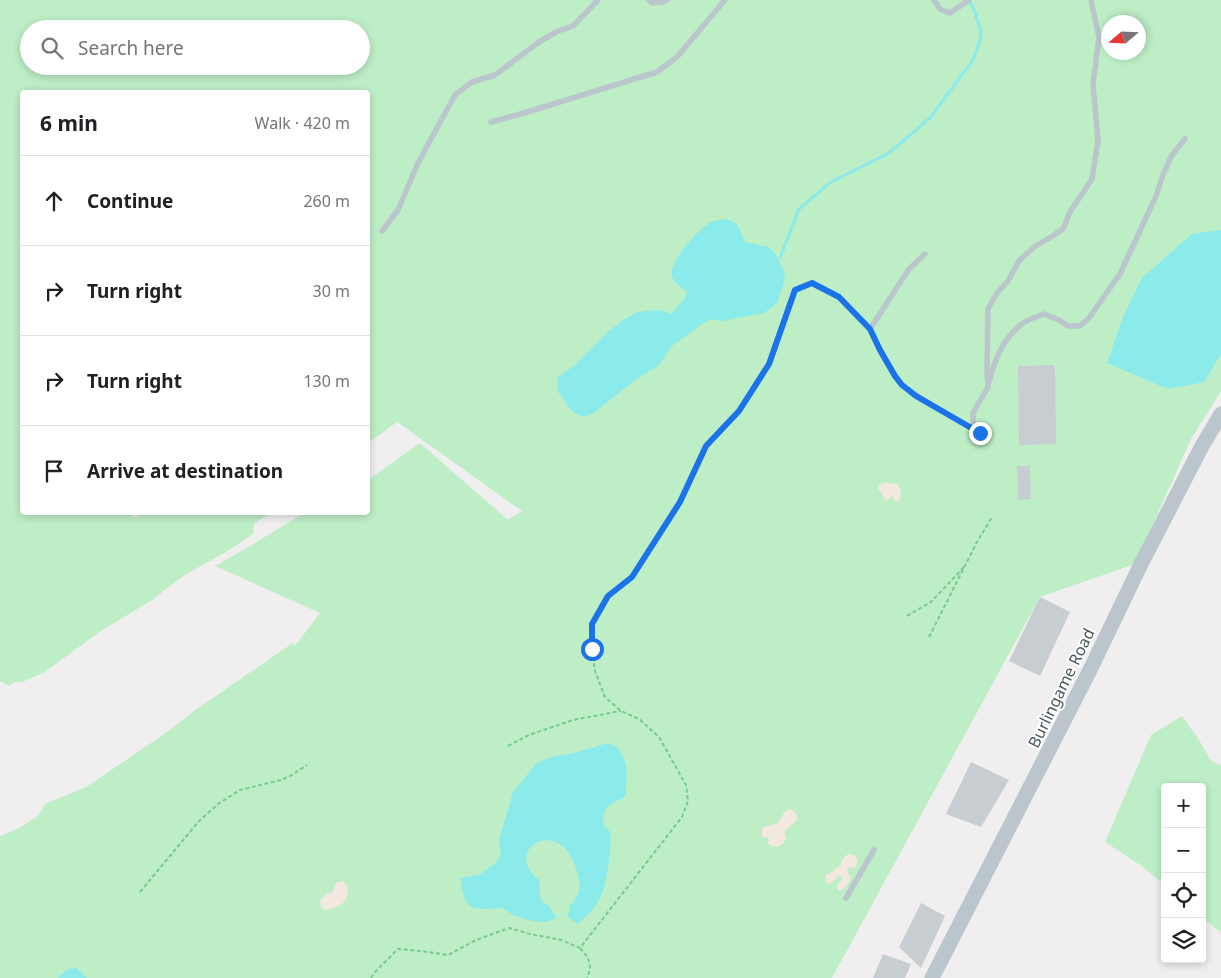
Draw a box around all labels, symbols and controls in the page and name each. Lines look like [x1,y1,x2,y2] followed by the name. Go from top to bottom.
[1101,15,1146,60] north arrow
[20,20,370,75] search box
[38,34,66,62] icon: search
[78,35,184,61] text: Search here
[40,109,98,137] text: 6 min
[255,112,350,134] text: Walk · 420 m
[40,187,68,215] icon: ahead
[87,188,173,214] text: Continue
[303,190,350,212] text: 260 m
[40,277,68,305] icon: right
[87,278,182,304] text: Turn right
[313,280,350,302] text: 30 m
[40,367,68,395] icon: right
[87,368,182,394] text: Turn right
[303,370,350,392] text: 130 m
[969,422,992,445] route end
[40,457,68,485] icon: arrive
[87,458,283,484] text: Arrive at destination
[1023,625,1099,751] street label: Burlingame Road
[581,638,604,661] route start
[1161,783,1206,963] map controls
[1161,783,1206,828] button: +
[1161,828,1206,873] button: −
[1161,873,1206,918] button: locate
[1161,918,1206,963] button: layers

